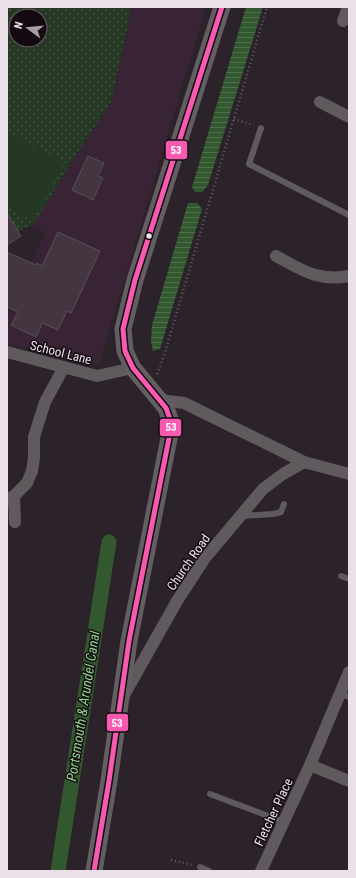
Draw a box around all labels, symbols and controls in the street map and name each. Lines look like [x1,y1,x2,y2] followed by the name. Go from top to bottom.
[8,8,48,48] north arrow
[12,20,26,30] text: N
[165,140,188,160] line badge: 53
[170,144,182,157] text: 53
[144,231,154,241] unlabelled marker
[29,338,93,367] street label: School Lane
[159,418,182,437] line badge: 53
[165,421,177,434] text: 53
[164,531,213,593] street label: Church Road
[63,629,103,782] water label: Portsmouth & Arundel Canal
[106,713,129,732] line badge: 53
[111,717,123,730] text: 53
[251,776,296,848] street label: Fletcher Place

